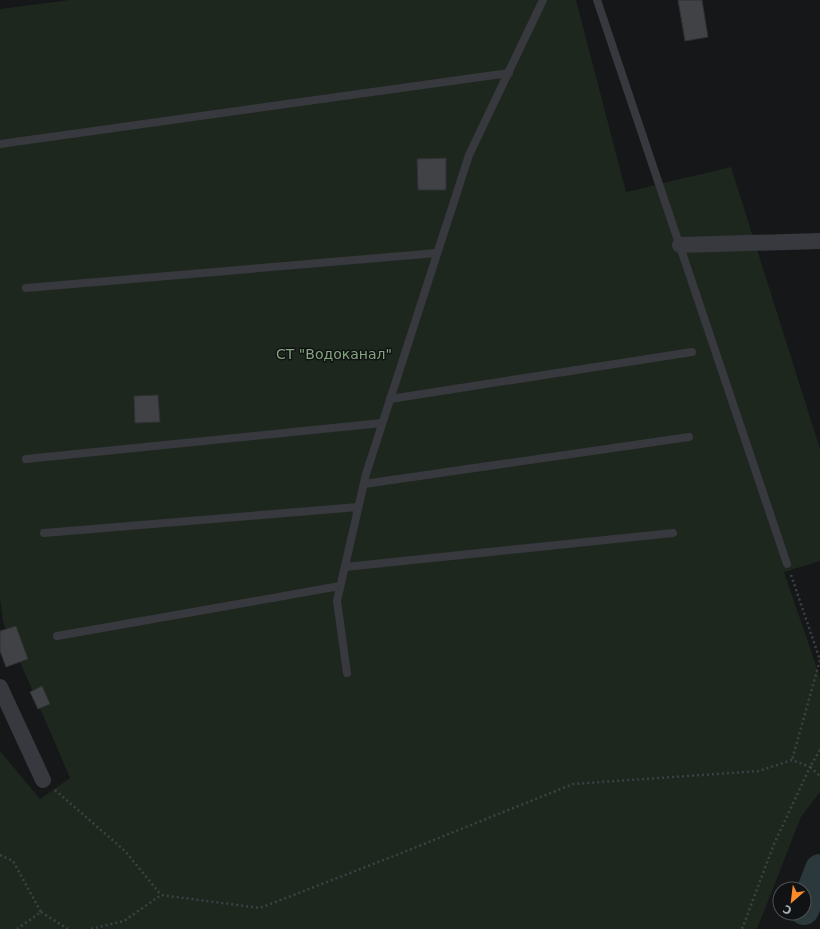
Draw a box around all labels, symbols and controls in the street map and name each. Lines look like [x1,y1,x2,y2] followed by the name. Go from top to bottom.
[276,346,392,362] park label: СТ "Водоканал"
[772,881,812,921] north arrow
[781,902,794,917] text: С

